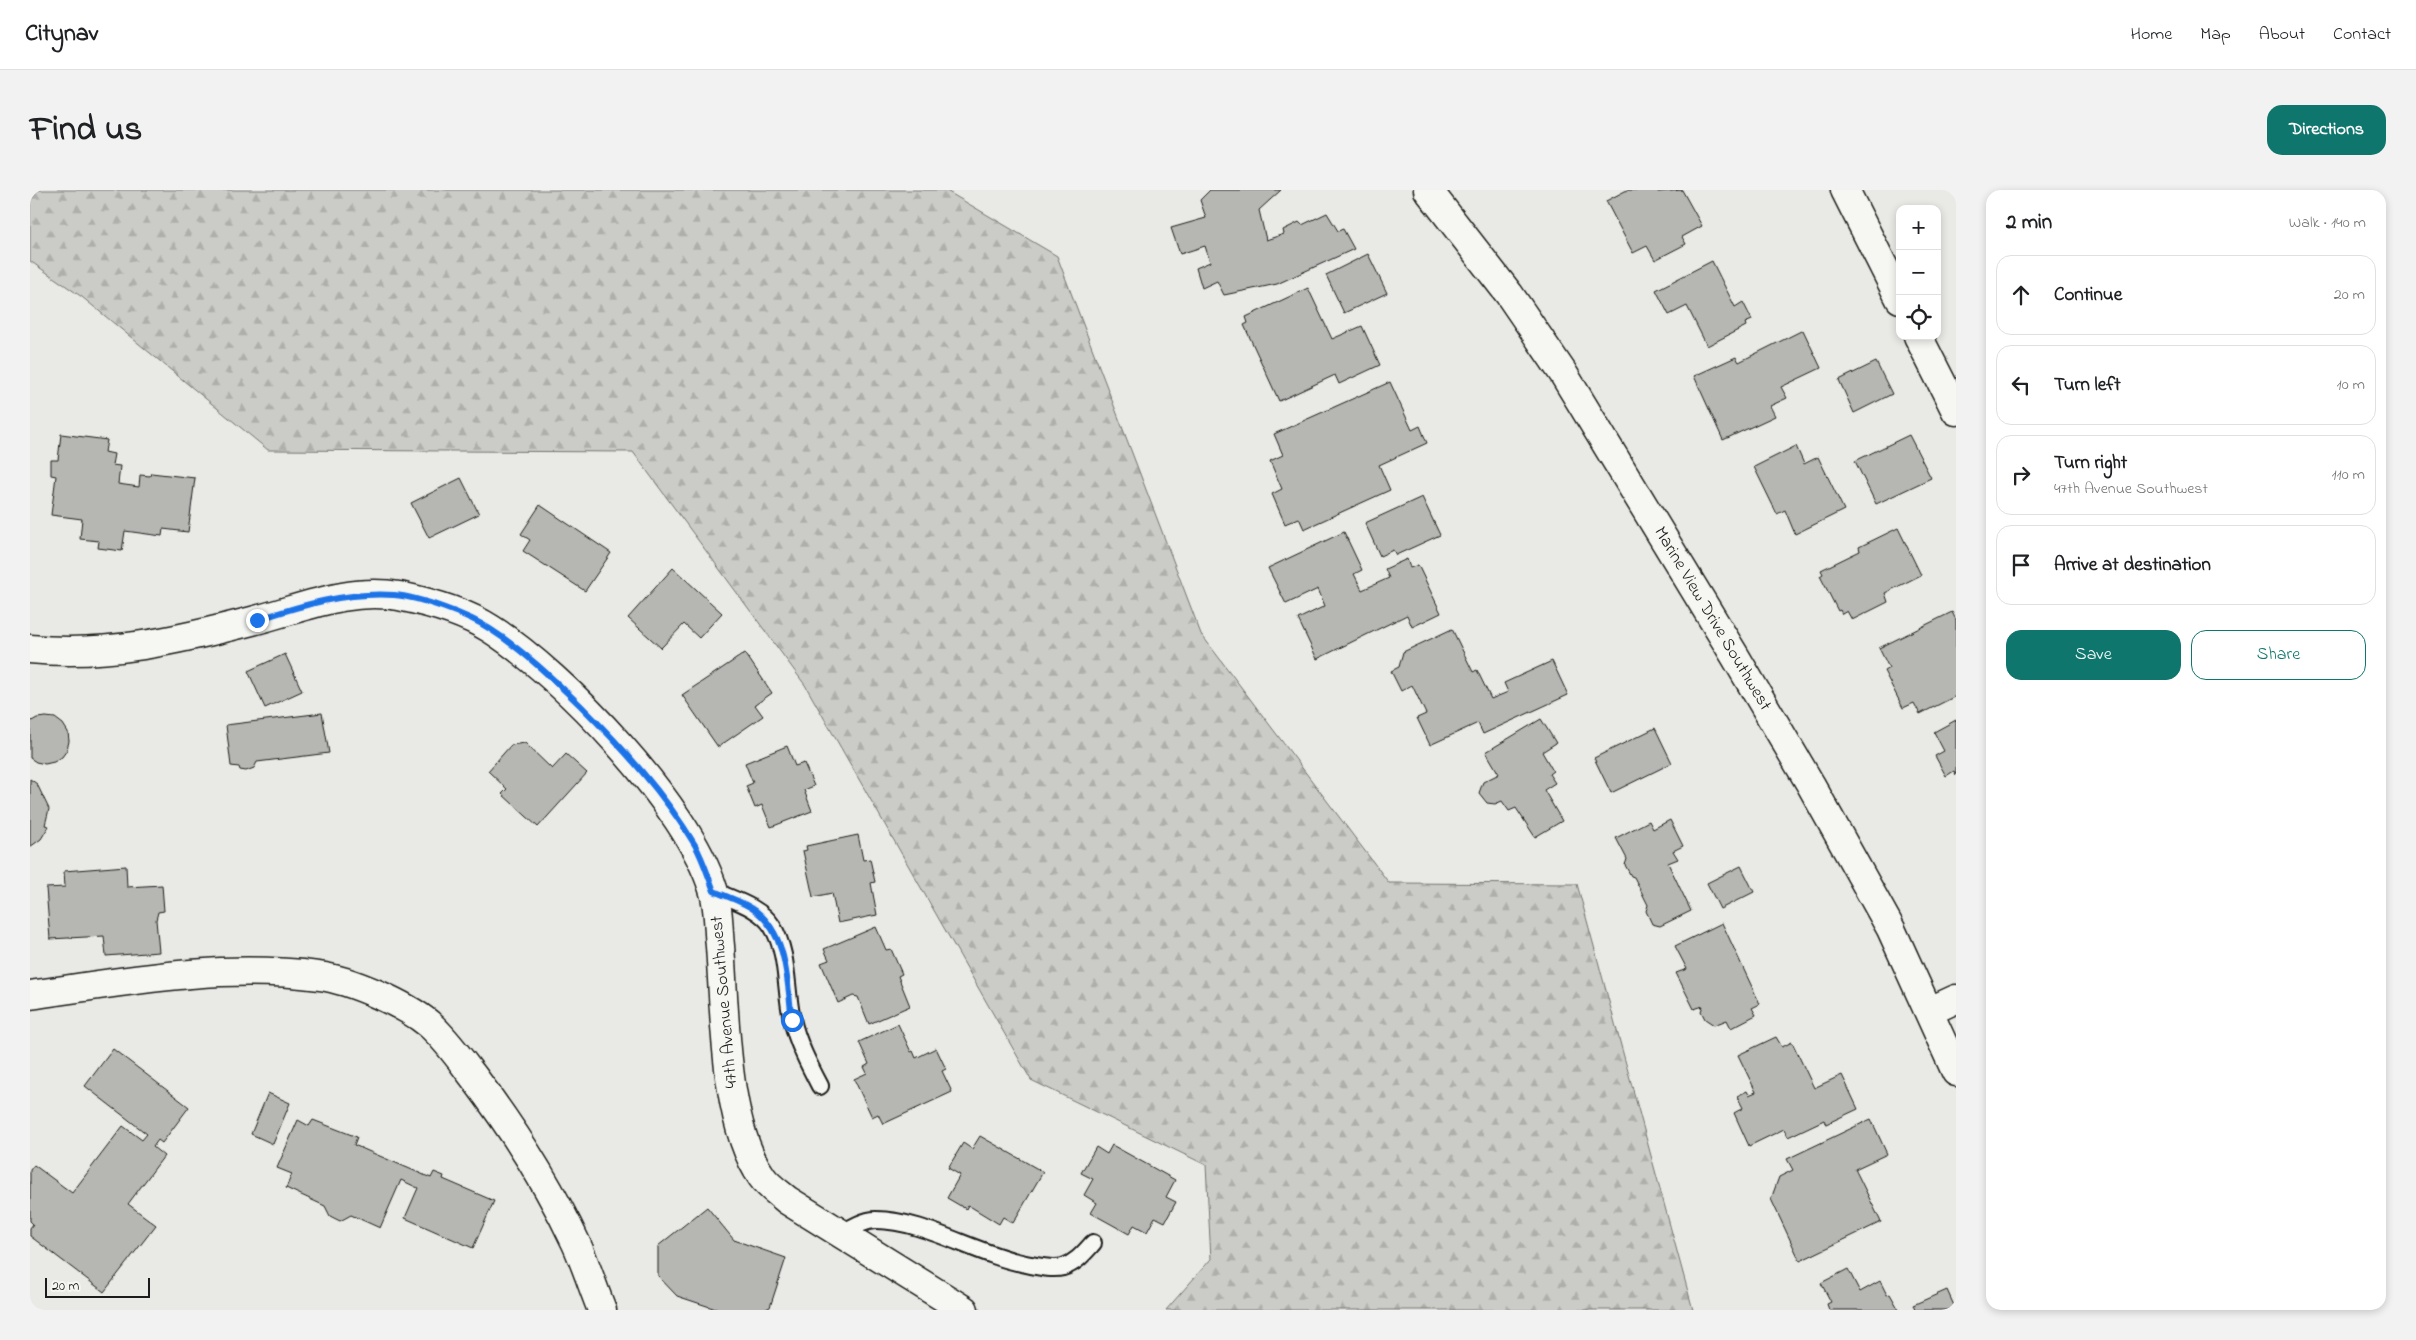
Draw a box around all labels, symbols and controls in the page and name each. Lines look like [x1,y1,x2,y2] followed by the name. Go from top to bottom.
[25,17,98,52] text: Citynav
[2131,22,2172,48] text: Home
[2200,22,2231,48] text: Map
[2259,22,2305,48] text: About
[2333,22,2391,48] text: Contact
[30,105,142,156] text: Find us
[2267,105,2386,155] button: Directions
[1896,205,1941,340] map controls
[1896,205,1941,250] button: +
[2006,208,2052,238] text: 2 min
[2289,211,2366,235] text: Walk · 140 m
[1896,250,1941,295] button: −
[2007,281,2035,309] icon: ahead
[2054,282,2122,309] text: Continue
[2334,283,2365,307] text: 20 m
[1896,295,1941,340] button: locate
[2007,371,2035,399] icon: left
[2054,372,2121,399] text: Turn left
[2337,373,2365,397] text: 10 m
[2054,450,2127,477] text: Turn right
[2007,461,2035,489] icon: right
[2331,463,2365,487] text: 110 m
[2054,477,2208,501] text: 47th Avenue Southwest
[1647,522,1777,716] street label: Marine View Drive Southwest
[2007,551,2035,579] icon: arrive
[2054,552,2211,579] text: Arrive at destination
[246,609,269,632] route end
[2006,630,2181,680] button: Save
[2191,630,2366,680] button: Share
[705,915,745,1089] street label: 47th Avenue Southwest
[781,1009,804,1032] route start
[45,1275,150,1298] scale bar
[52,1276,79,1297] text: 20 m

